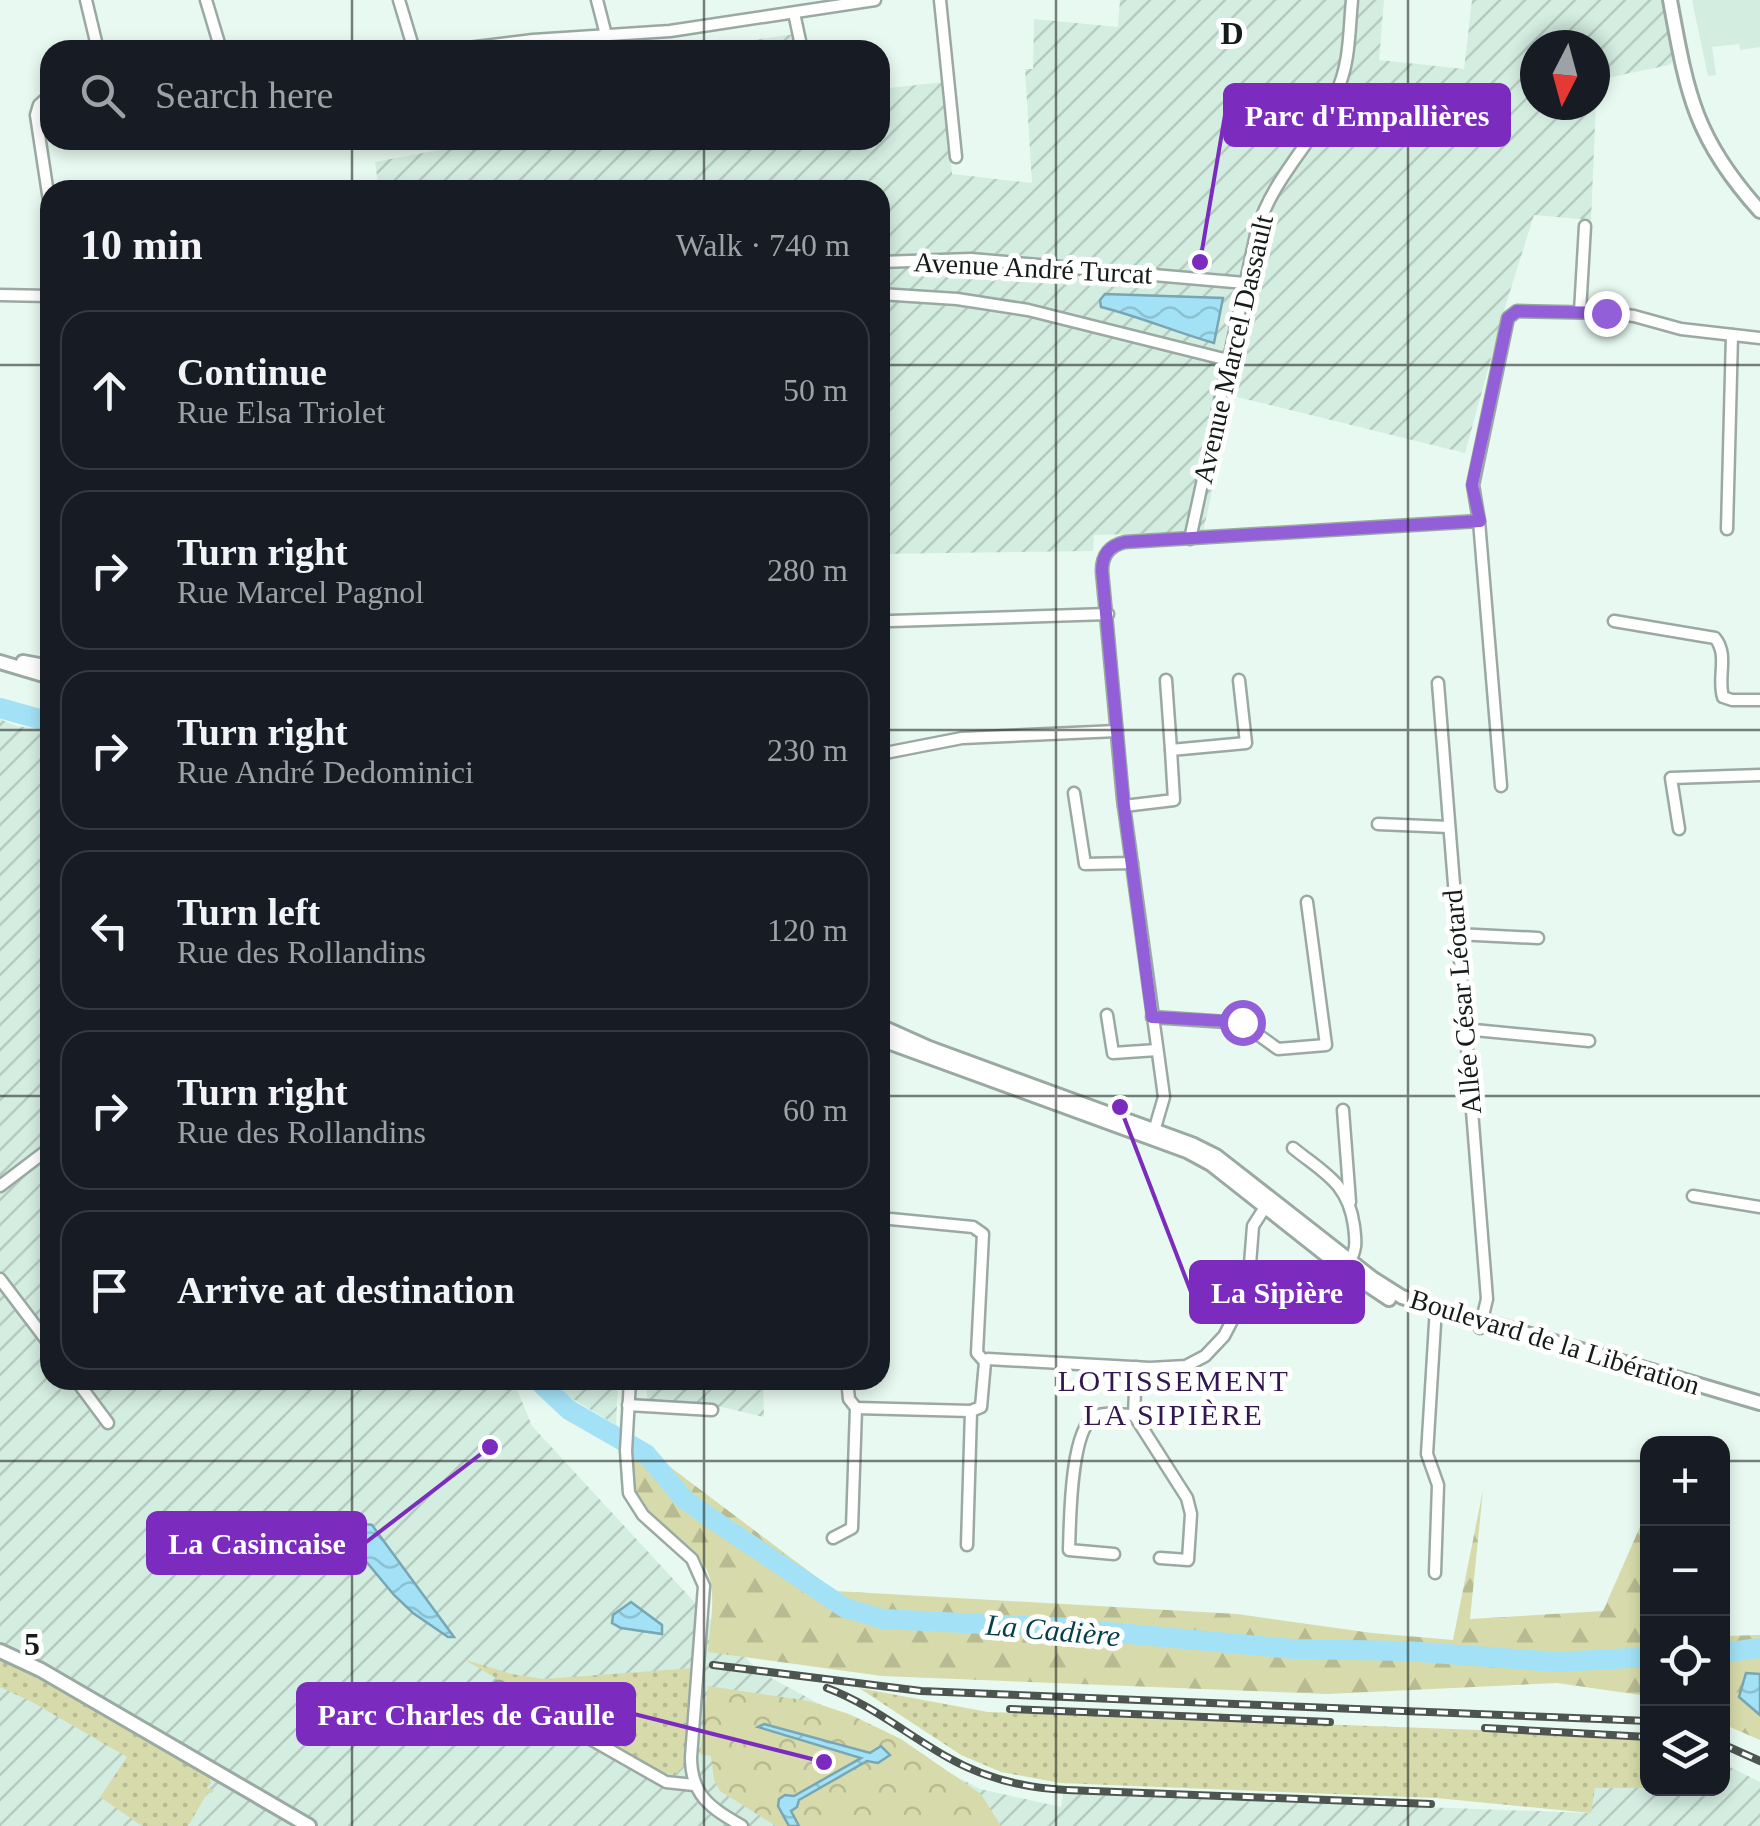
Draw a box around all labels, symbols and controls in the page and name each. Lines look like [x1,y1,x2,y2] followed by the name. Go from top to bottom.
[1220,15,1244,51] text: D
[1520,30,1610,120] north arrow
[40,40,890,150] search box
[75,68,130,123] icon: search
[155,74,333,116] text: Search here
[1225,85,1509,145] callout: Parc d'Empallières
[1245,99,1489,132] text: Parc d'Empallières
[1187,211,1279,486] street label: Avenue Marcel Dassault
[80,222,203,268] text: 10 min
[676,227,850,263] text: Walk · 740 m
[913,246,1153,290] street label: Avenue André Turcat
[1584,291,1630,337] route end
[177,351,327,393] text: Continue
[82,363,137,418] icon: ahead
[783,372,848,408] text: 50 m
[177,394,385,430] text: Rue Elsa Triolet
[177,531,348,573] text: Turn right
[82,543,137,598] icon: right
[767,552,848,588] text: 280 m
[177,574,424,610] text: Rue Marcel Pagnol
[177,711,348,753] text: Turn right
[82,723,137,778] icon: right
[767,732,848,768] text: 230 m
[177,754,474,790] text: Rue André Dedominici
[1437,888,1487,1116] street label: Allée César Léotard
[177,891,320,933] text: Turn left
[82,903,137,958] icon: left
[767,912,848,948] text: 120 m
[177,934,426,970] text: Rue des Rollandins
[1220,1000,1266,1046] route start
[177,1071,348,1113] text: Turn right
[82,1083,137,1138] icon: right
[783,1092,848,1128] text: 60 m
[177,1114,426,1150] text: Rue des Rollandins
[1191,1262,1363,1322] callout: La Sipière
[82,1263,137,1318] icon: arrive
[177,1269,515,1311] text: Arrive at destination
[1211,1276,1343,1309] text: La Sipière
[1407,1283,1703,1401] street label: Boulevard de la Libération
[1058,1364,1290,1431] district label: LOTISSEMENT LA SIPIÈRE
[1640,1436,1730,1796] map controls
[1640,1436,1730,1526] button: +
[148,1513,365,1573] callout: La Casincaise
[1640,1526,1730,1616] button: −
[168,1527,346,1560] text: La Casincaise
[983,1608,1122,1652] water label: La Cadière
[1640,1616,1730,1706] button: locate
[24,1626,40,1662] text: 5
[298,1684,634,1744] callout: Parc Charles de Gaulle
[318,1698,614,1731] text: Parc Charles de Gaulle
[1640,1706,1730,1796] button: layers

